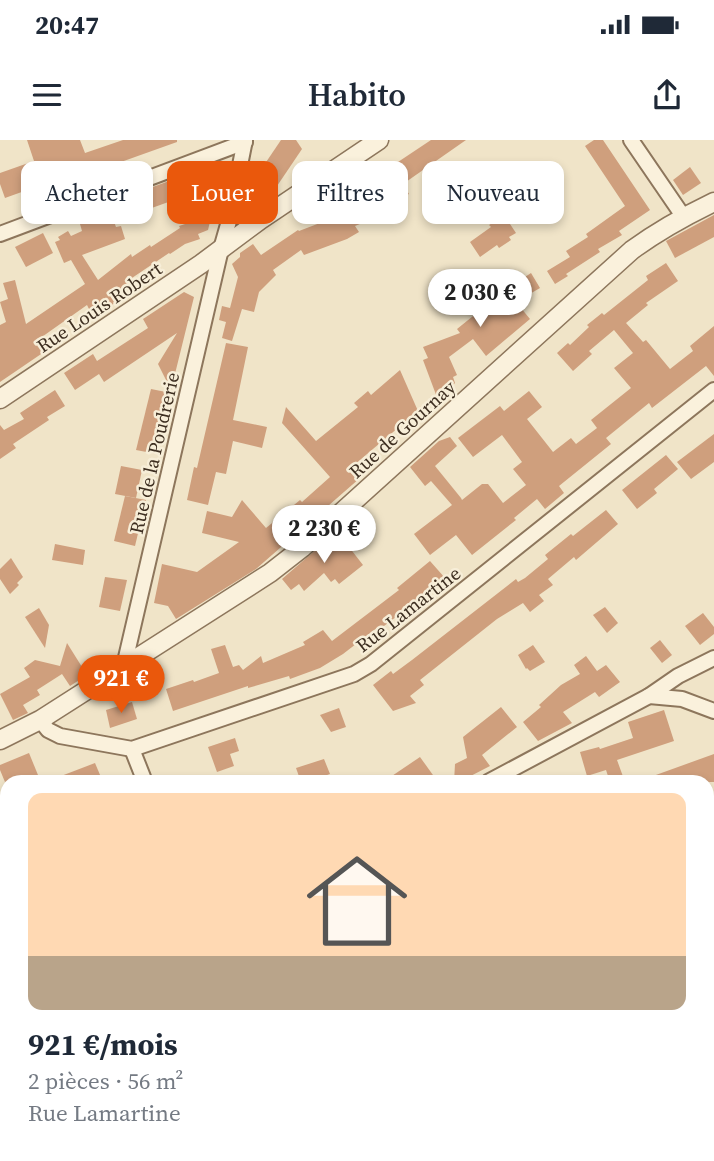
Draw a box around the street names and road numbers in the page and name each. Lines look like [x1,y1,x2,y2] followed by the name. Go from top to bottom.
[31,255,167,359] street label: Rue Louis Robert
[123,370,185,536] street label: Rue de la Poudrerie
[343,374,461,484] street label: Rue de Gournay
[350,560,466,658] street label: Rue Lamartine

